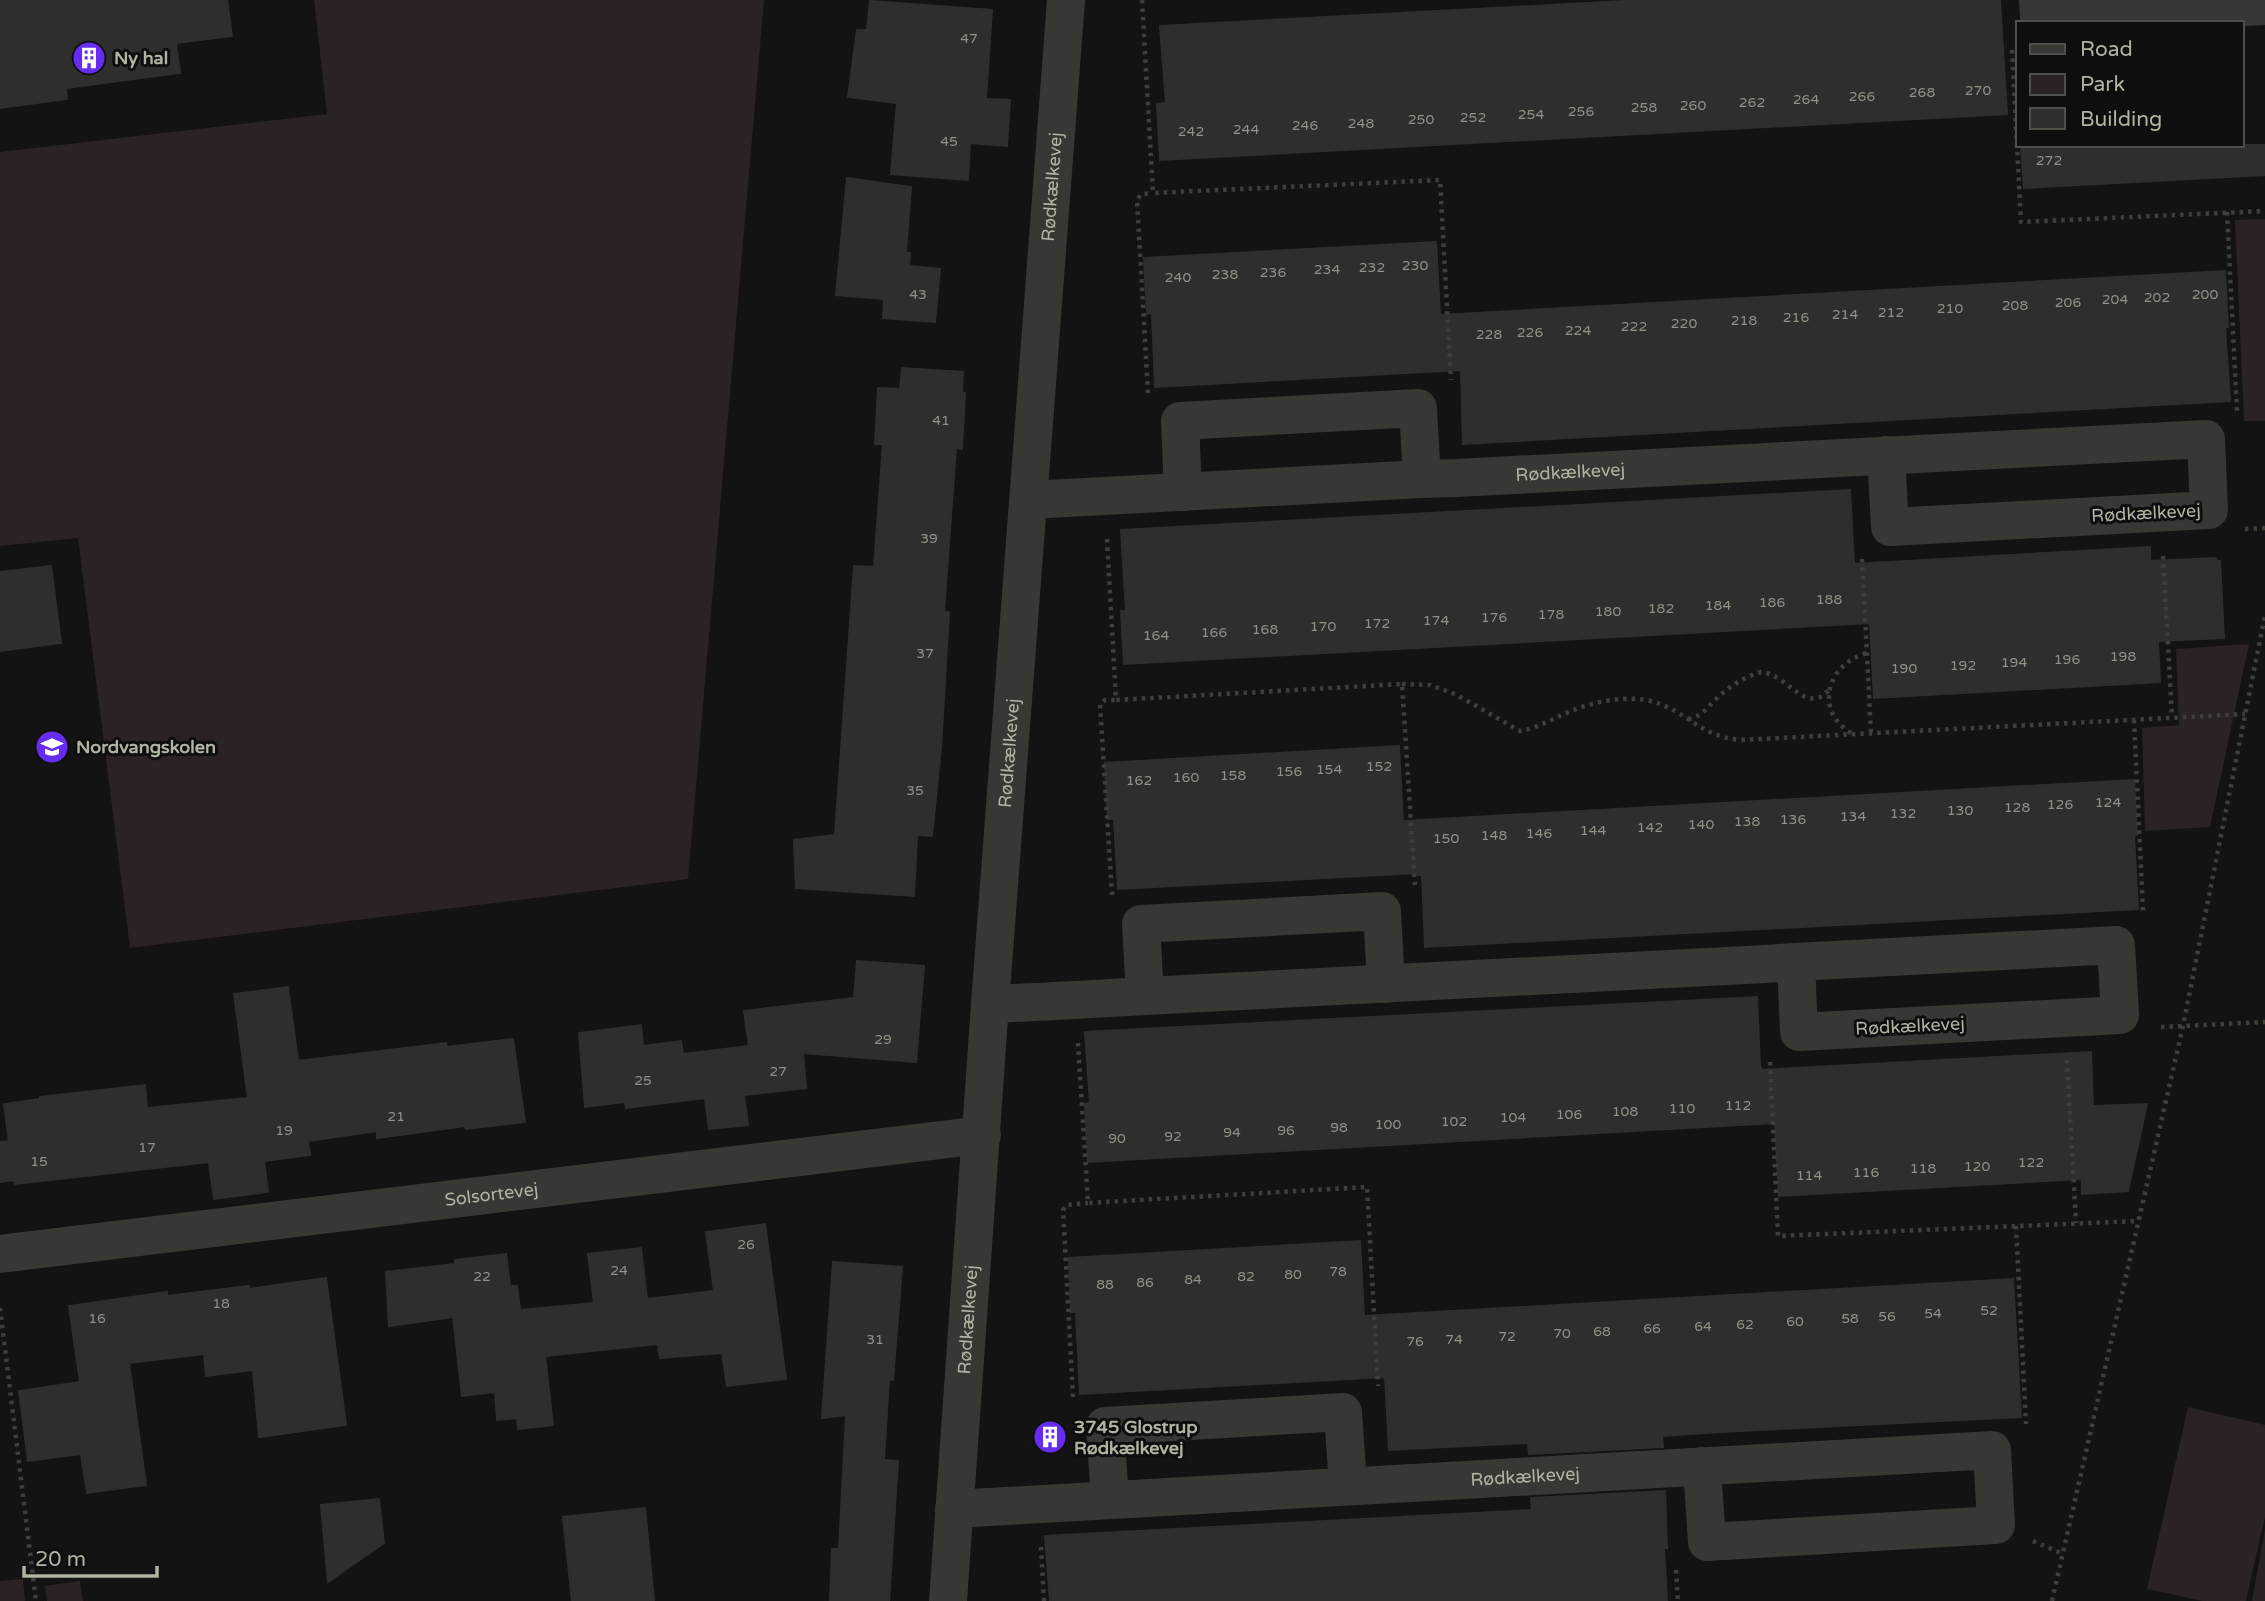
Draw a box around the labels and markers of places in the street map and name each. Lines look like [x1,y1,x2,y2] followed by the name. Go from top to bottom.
[70,39,108,77] building icon: Ny hal
[114,47,168,69] place label: Ny hal
[33,728,71,766] school or university icon: Nordvangskolen
[76,736,216,758] place label: Nordvangskolen
[1074,1416,1198,1459] place label: 3745 Glostrup Rødkælkevej
[1031,1418,1069,1456] building icon: 3745 Glostrup Rødkælkevej

